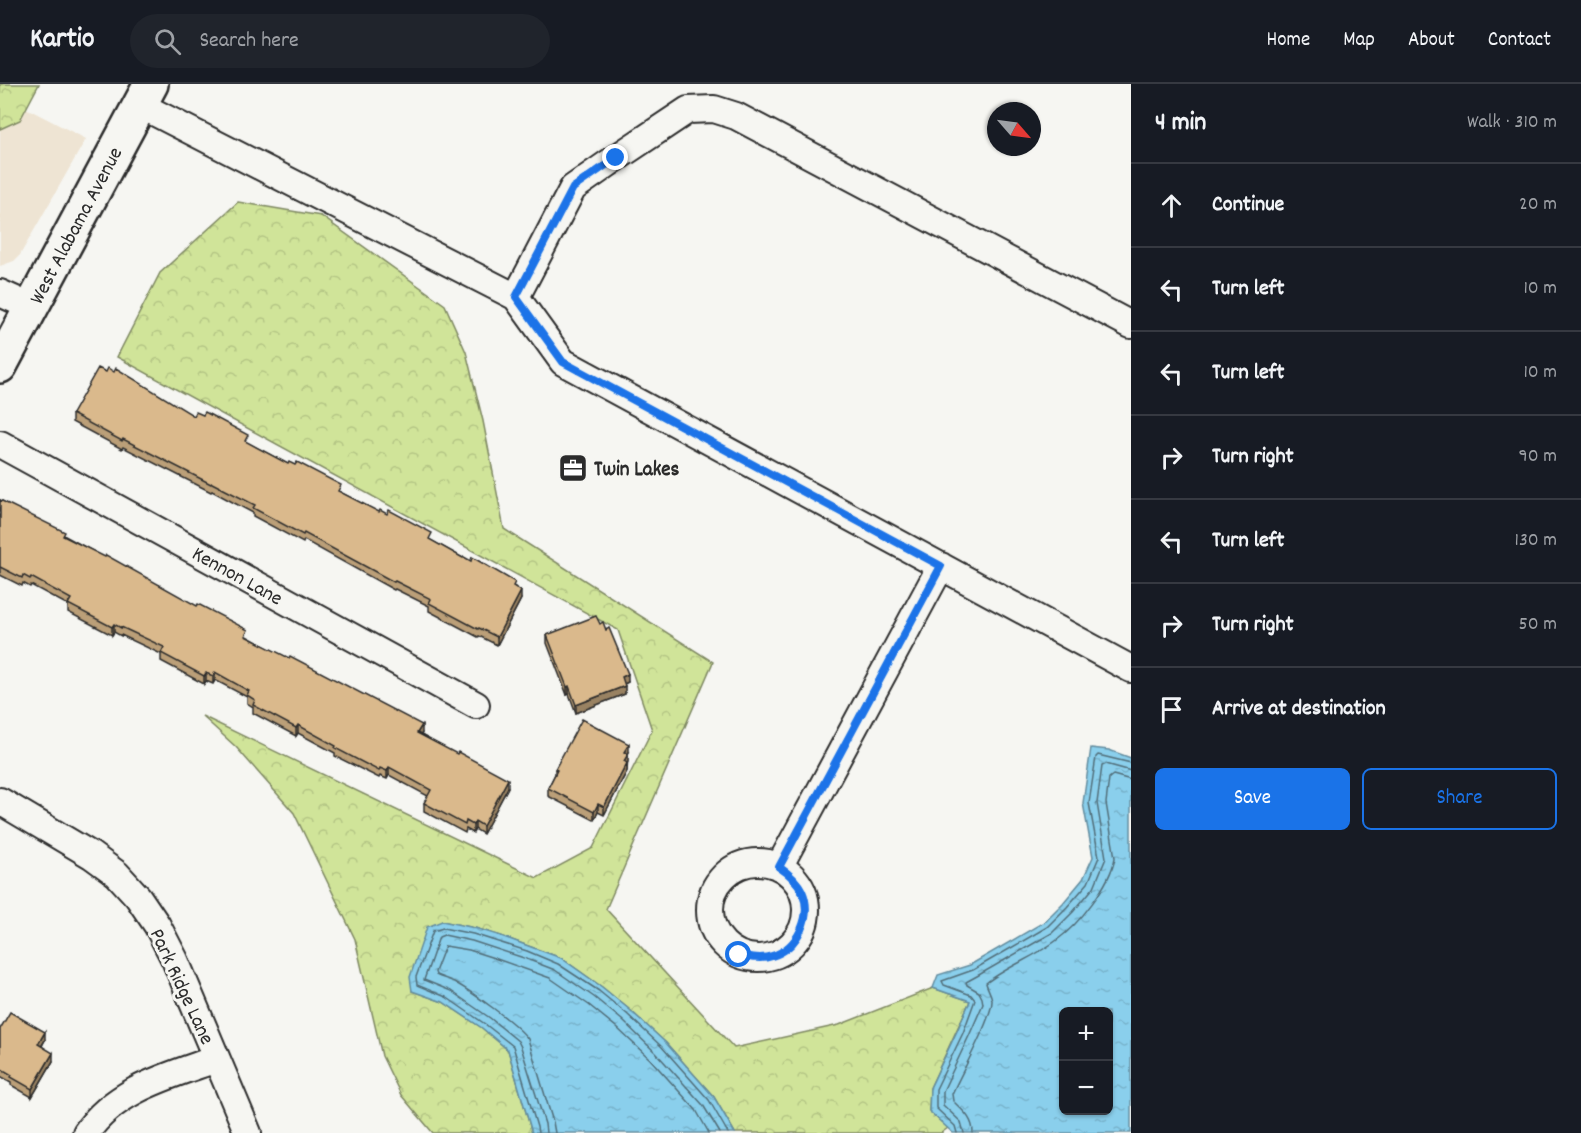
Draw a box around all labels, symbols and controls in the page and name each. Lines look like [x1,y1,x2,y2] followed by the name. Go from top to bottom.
[130,14,550,68] search box
[30,21,94,61] text: Kartio
[151,25,184,58] icon: search
[199,26,299,57] text: Search here
[1266,26,1310,56] text: Home
[1343,26,1375,56] text: Map
[1408,26,1455,56] text: About
[1488,26,1551,56] text: Contact
[987,102,1041,156] north arrow
[1155,105,1206,142] text: 4 min
[1467,109,1557,137] text: Walk · 310 m
[23,142,132,310] street label: West Alabama Avenue
[602,144,628,170] route end
[1155,189,1188,222] icon: ahead
[1212,190,1284,221] text: Continue
[1519,191,1557,219] text: 20 m
[1155,273,1188,306] icon: left
[1212,274,1284,305] text: Turn left
[1523,275,1557,303] text: 10 m
[1155,357,1188,390] icon: left
[1212,358,1284,389] text: Turn left
[1523,359,1557,387] text: 10 m
[1155,441,1188,474] icon: right
[1212,442,1294,473] text: Turn right
[1519,443,1557,471] text: 90 m
[557,452,589,484] office icon: Twin Lakes
[594,456,680,486] place label: Twin Lakes
[1155,525,1188,558] icon: left
[1212,526,1284,557] text: Turn left
[1515,527,1557,555] text: 130 m
[186,540,287,615] street label: Kennon Lane
[1155,609,1188,642] icon: right
[1212,610,1294,641] text: Turn right
[1519,611,1557,639] text: 50 m
[1155,693,1188,726] icon: arrive
[1212,694,1386,725] text: Arrive at destination
[1155,768,1350,830] button: Save
[1362,768,1557,830] button: Share
[140,924,220,1050] street label: Park Ridge Lane
[725,941,751,967] route start
[1059,1007,1113,1115] map controls
[1059,1007,1113,1061] button: +
[1059,1061,1113,1115] button: −

